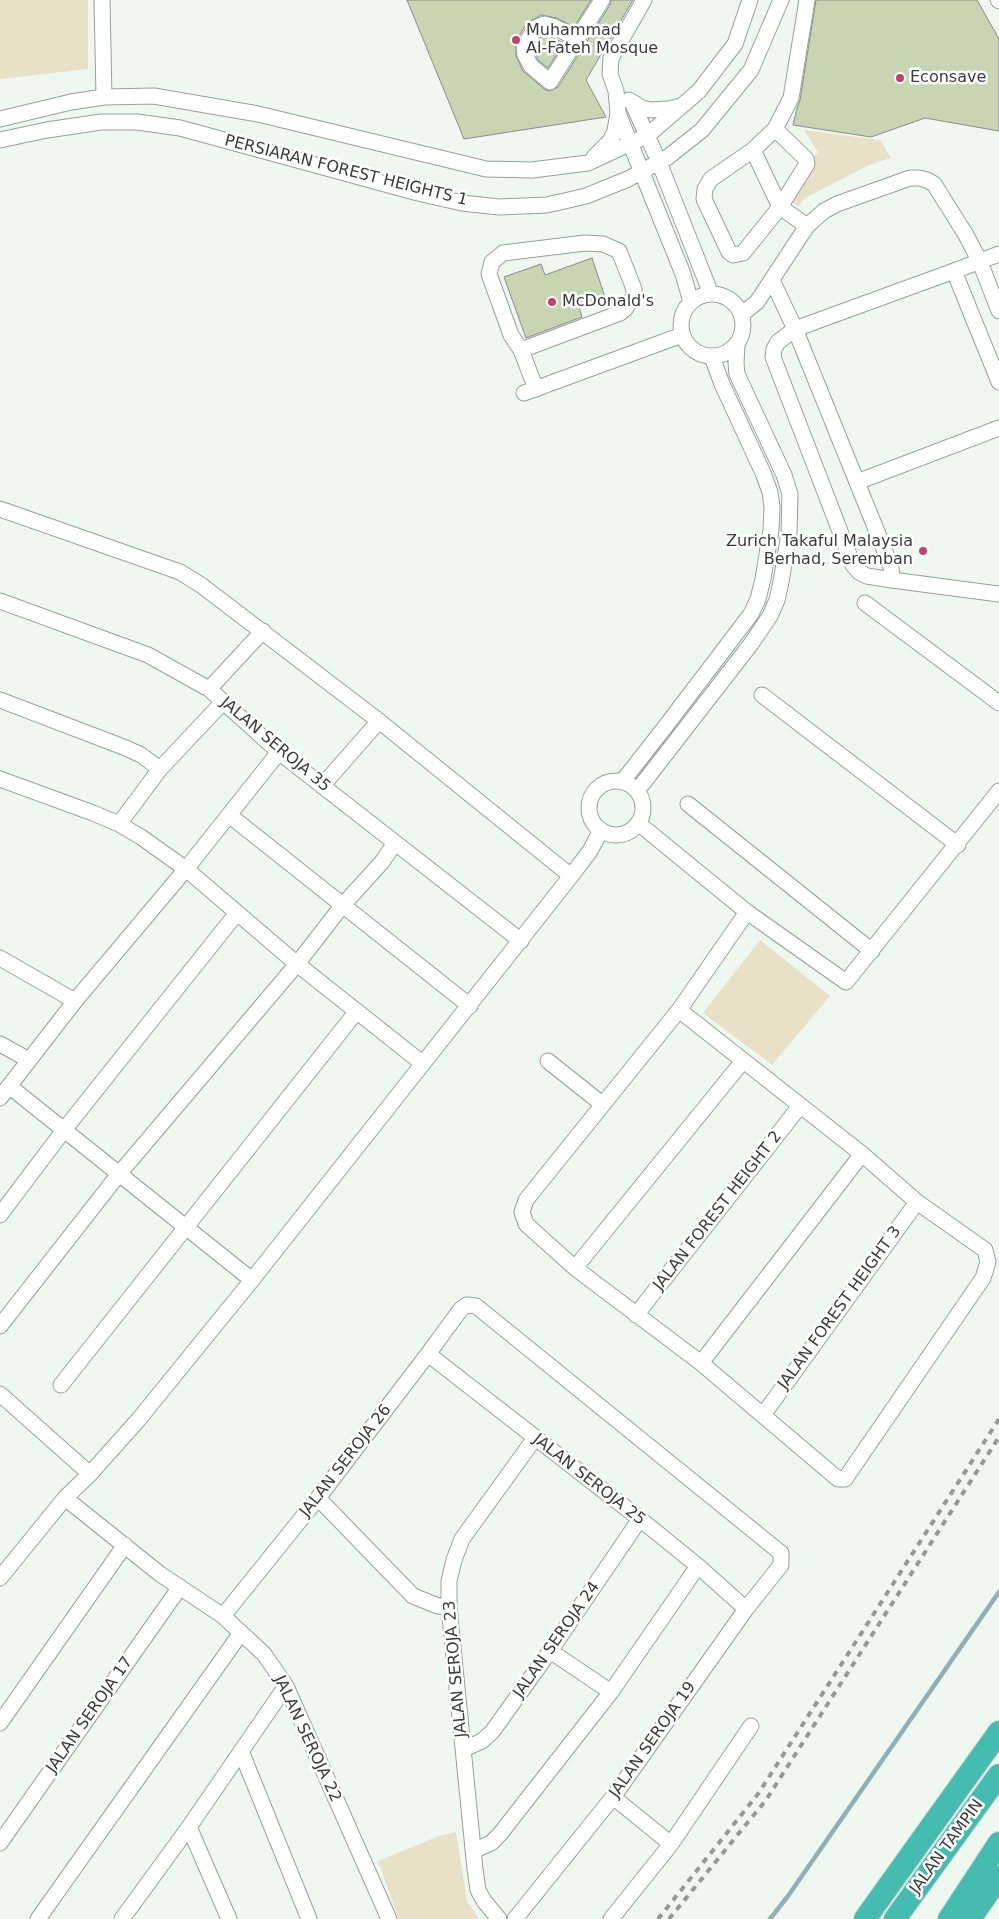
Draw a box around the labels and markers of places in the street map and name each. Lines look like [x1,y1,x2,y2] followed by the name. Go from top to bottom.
[526,21,658,59] place label: Muhammad Al-Fateh Mosque
[510,34,522,46] marker: Muhammad Al-Fateh Mosque
[910,68,986,88] place label: Econsave
[894,72,906,84] marker: Econsave
[562,292,654,312] place label: McDonald's
[546,296,558,308] marker: McDonald's
[726,532,913,570] place label: Zurich Takaful Malaysia Berhad, Seremban
[917,545,929,557] marker: Zurich Takaful Malaysia Berhad, Seremban

